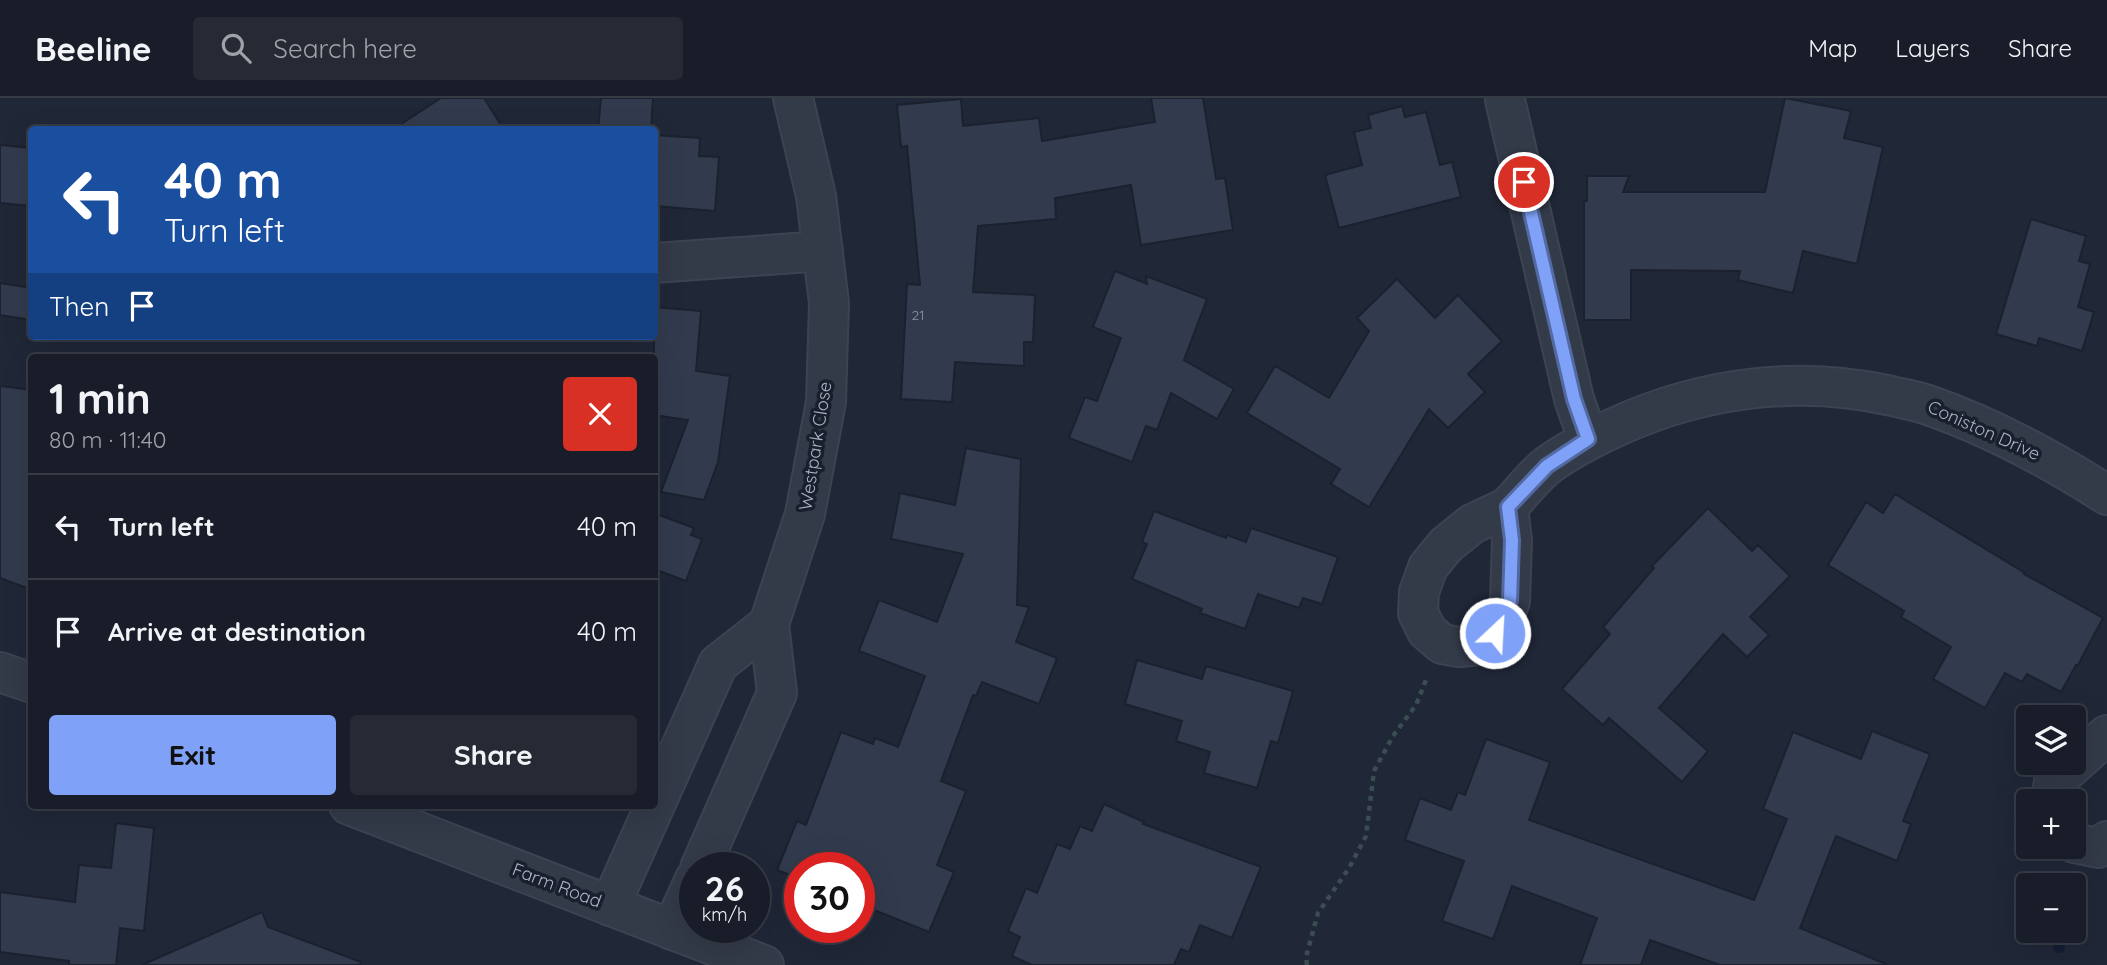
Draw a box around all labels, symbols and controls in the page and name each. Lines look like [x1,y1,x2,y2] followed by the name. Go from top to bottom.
[193,17,683,80] search box
[35,28,151,69] text: Beeline
[217,29,255,67] icon: search
[273,32,417,65] text: Search here
[1808,33,1857,63] text: Map
[1895,33,1970,63] text: Layers
[2008,33,2072,63] text: Share
[164,149,282,210] text: 40 m
[1494,152,1554,212] pin
[49,154,140,245] icon: left
[1505,163,1543,201] icon: arrive
[164,210,285,250] text: Turn left
[123,287,161,325] icon: arrive
[49,290,109,323] text: Then
[912,306,924,324] house number: 21
[49,372,151,425] text: 1 min
[563,377,637,451] button: close
[793,380,837,512] street label: Westpark Close
[1924,395,2044,465] street label: Coniston Drive
[49,425,167,454] text: 80 m · 11:40
[49,508,87,546] icon: left
[108,510,215,543] text: Turn left
[577,510,637,543] text: 40 m
[1458,596,1532,670] position arrow
[49,613,87,651] icon: arrive
[108,615,366,648] text: Arrive at destination
[577,615,637,648] text: 40 m
[2016,705,2086,943] map controls
[2016,705,2086,775] button: layers
[49,715,336,795] button: Exit
[350,715,637,795] button: Share
[2016,789,2086,859] button: +
[784,852,875,943] speed limit sign: 30
[509,857,605,913] street label: Farm Road
[705,866,744,910] text: 26
[2016,873,2086,943] button: −
[702,903,747,926] text: km/h

